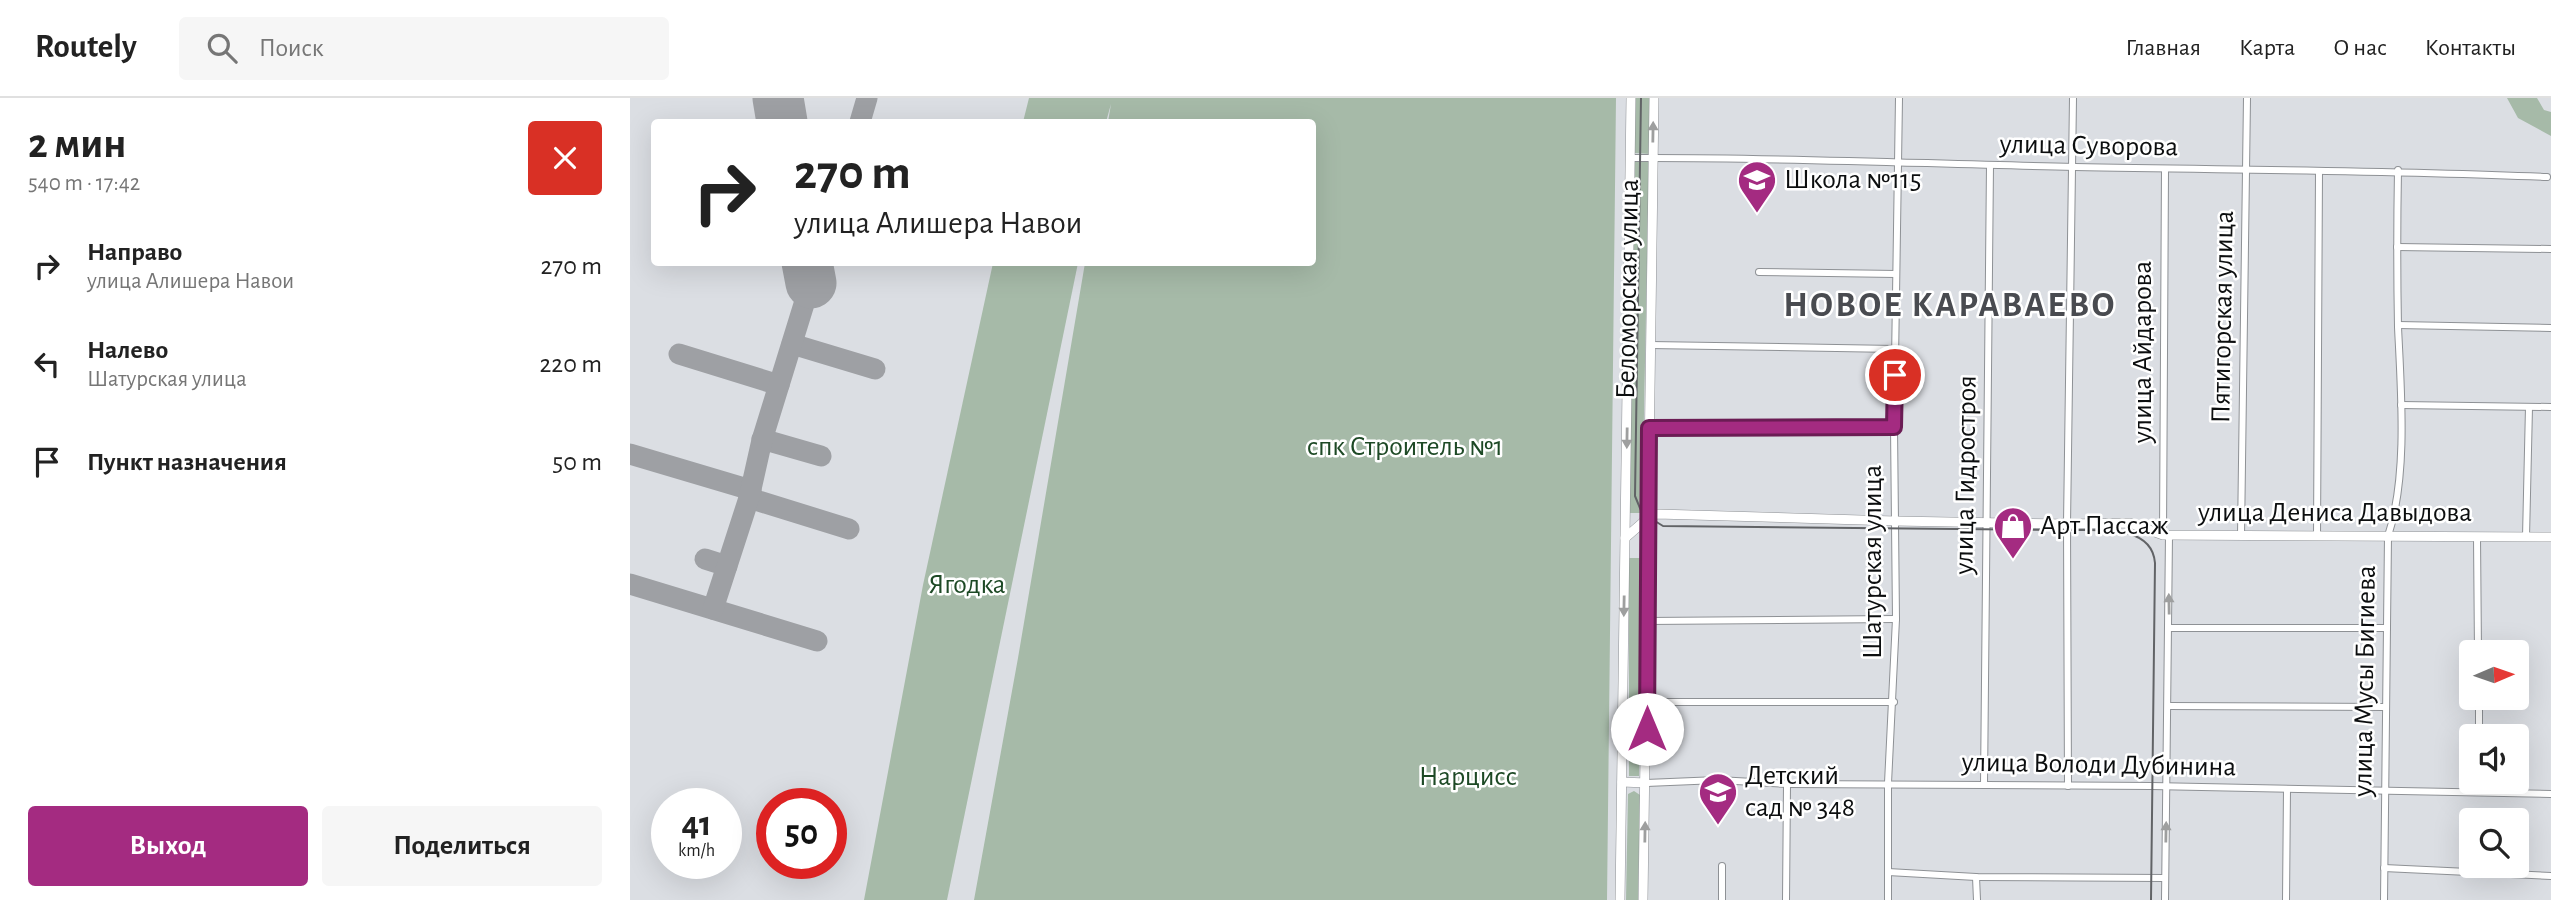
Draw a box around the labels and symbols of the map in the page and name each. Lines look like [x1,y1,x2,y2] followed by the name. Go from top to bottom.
[1647,120,1659,142] one-way arrow
[1999,130,2179,162] street label: улица Суворова
[1736,159,1778,214] school or university icon: Школа №115
[1784,166,1921,194] place label: Школа №115
[1612,178,1644,399] street label: Беломорская улица
[2207,210,2239,424] street label: Пятигорская улица
[2129,261,2157,444] street label: улица Айдарова
[1783,288,2117,323] district label: НОВОЕ КАРАВАЕВО
[1865,345,1925,405] pin
[1950,375,1982,576] street label: улица Гидростроя
[1621,427,1632,449] one-way arrow
[1307,433,1503,461] park label: спк Строитель №1
[1859,465,1887,659] street label: Шатурская улица
[2197,499,2472,527] street label: улица Дениса Давыдова
[1992,505,2034,560] shop icon: Арт Пассаж
[2040,512,2169,540] place label: Арт Пассаж
[2349,565,2381,798] street label: улица Мусы Бигиева
[928,571,1006,599] park label: Ягодка
[2163,593,2175,615] one-way arrow
[1618,595,1630,617] one-way arrow
[2459,640,2529,710] north arrow
[1610,692,1684,766] position arrow
[1960,749,2237,781] street label: улица Володи Дубинина
[1745,762,1855,822] place label: Детский сад № 348
[1419,763,1517,791] park label: Нарцисс
[1697,771,1739,826] school or university icon: Детский сад № 348
[756,788,847,879] speed limit sign: 50
[1639,821,1650,843] one-way arrow
[2160,821,2172,843] one-way arrow

